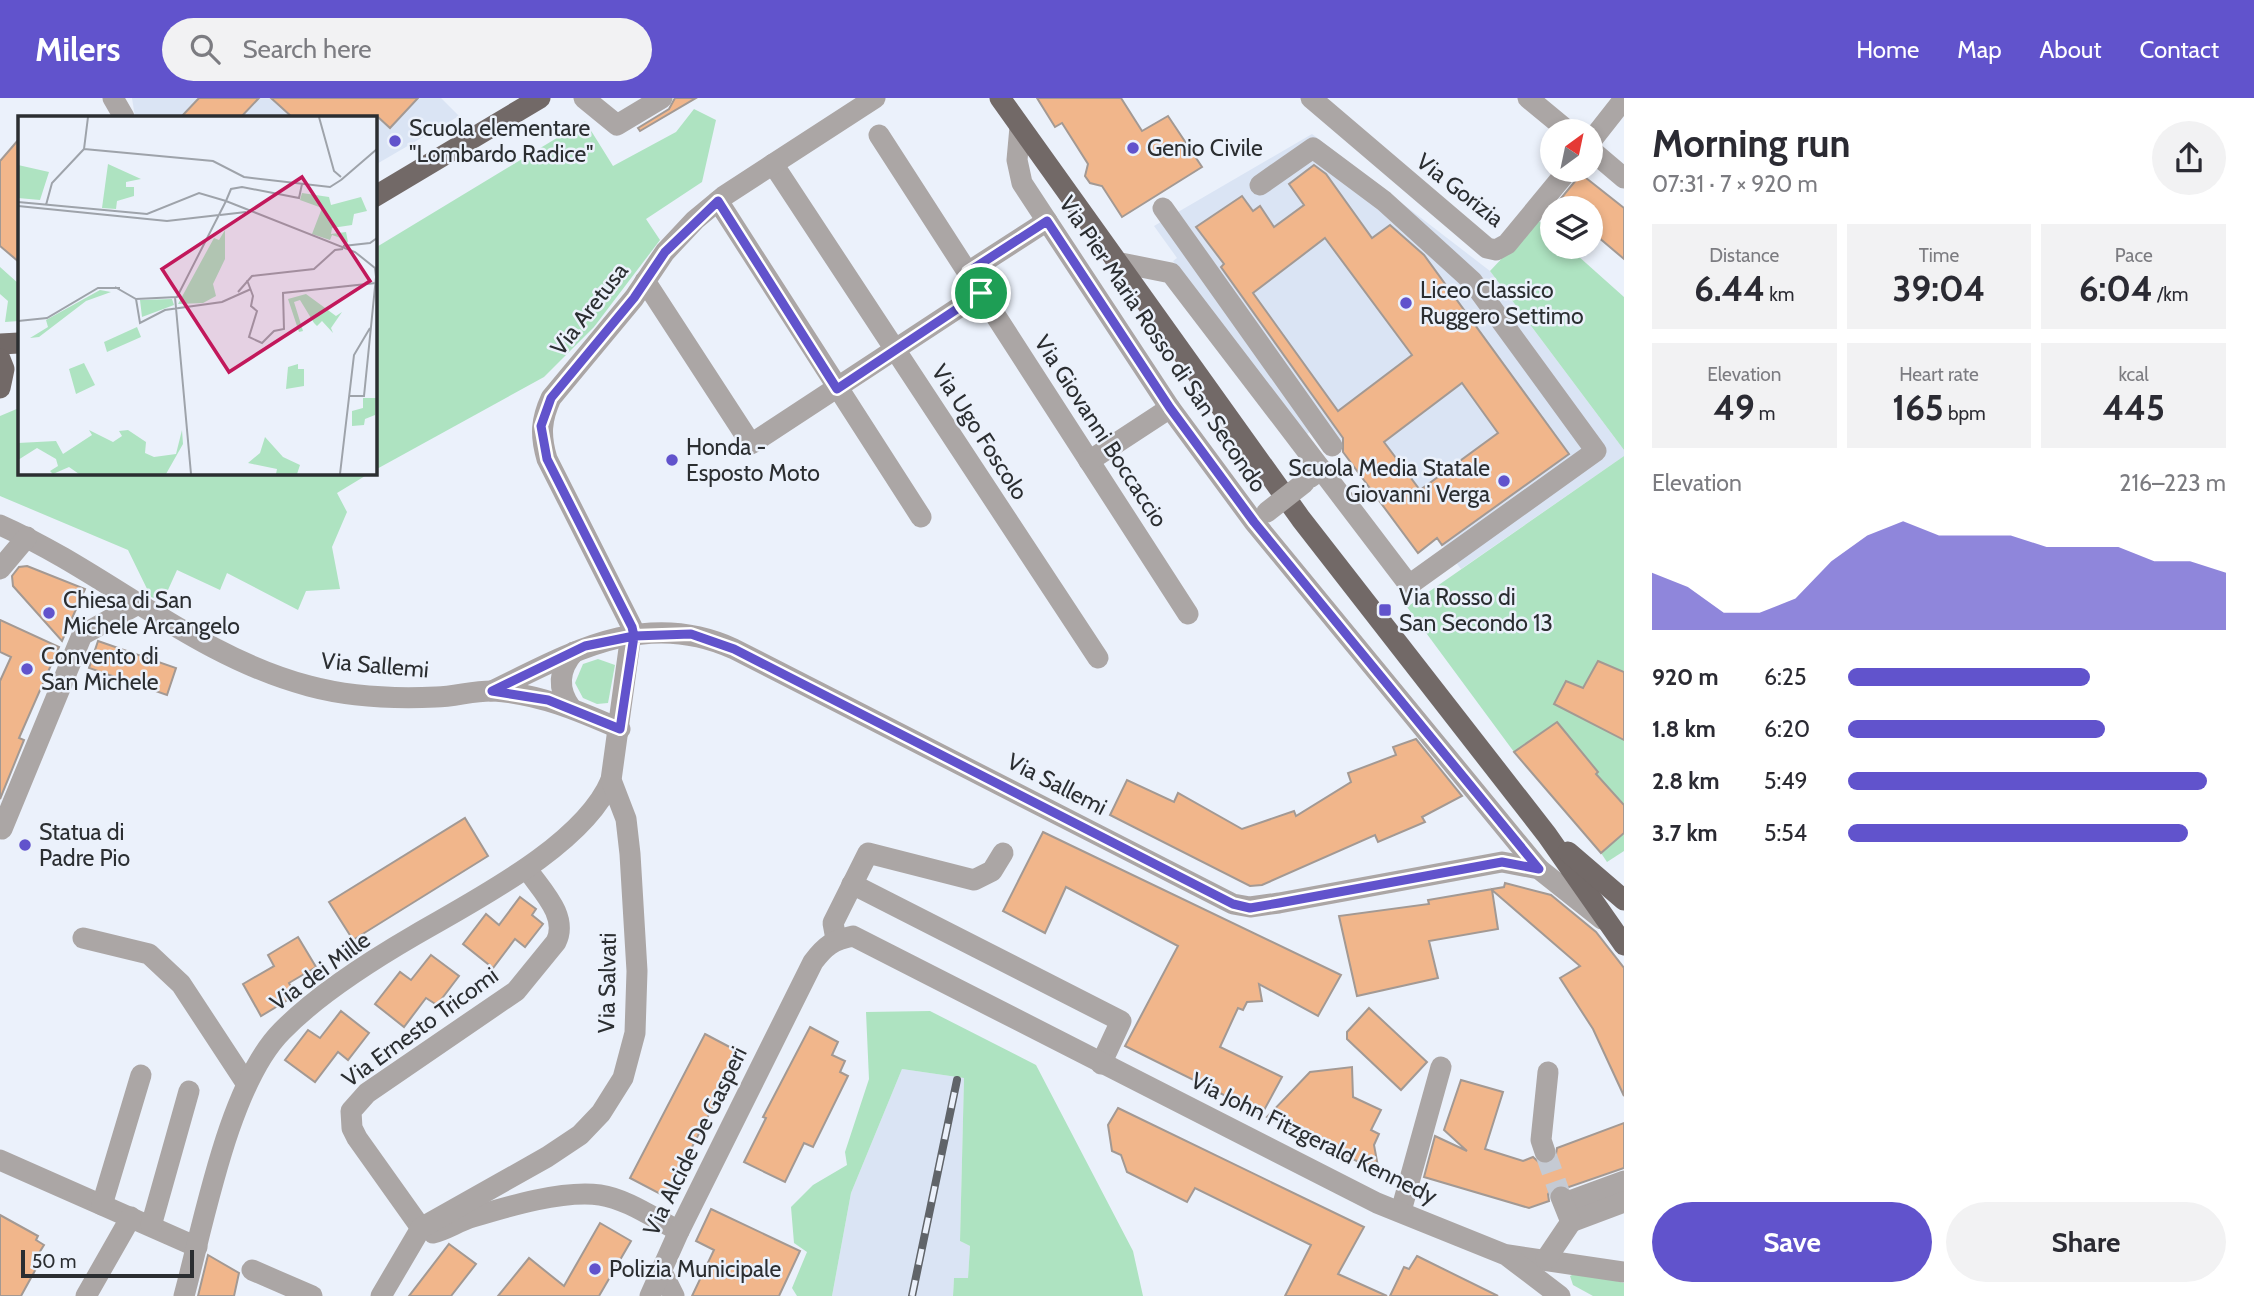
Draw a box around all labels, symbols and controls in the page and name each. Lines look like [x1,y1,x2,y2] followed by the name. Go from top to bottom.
[162,18,652,81] search box
[35,29,120,69] text: Milers
[186,30,224,68] icon: search
[242,33,372,65] text: Search here
[1856,35,1919,64] text: Home
[1957,35,2002,64] text: Map
[2040,35,2102,64] text: About
[2140,35,2219,64] text: Contact
[409,114,593,168] place label: Scuola elementare "Lombardo Radice"
[18,116,376,474] inset map
[1540,119,1603,182] north arrow
[1540,119,1603,259] map controls
[1652,120,1851,167] text: Morning run
[2152,121,2226,195] button: share
[387,133,403,149] marker: Scuola elementare "Lombardo Radice"
[1147,134,1263,162] place label: Genio Civile
[1125,140,1141,156] marker: Genio Civile
[1411,147,1509,233] street label: Via Gorizia
[1652,170,1818,198] text: 07:31 · 7 × 920 m
[1053,191,1273,497] street label: Via Pier Maria Rosso di San Secondo
[1540,196,1603,259] button: layers
[1709,244,1779,267] text: Distance
[1919,244,1959,267] text: Time
[2115,244,2153,267] text: Pace
[544,257,634,361] street label: Via Aretusa
[951,263,1011,323] pin
[1694,267,1765,310] text: 6.44
[1893,267,1985,310] text: 39:04
[2079,267,2153,310] text: 6:04
[962,274,1000,312] icon: arrive
[1420,276,1584,330] place label: Liceo Classico Ruggero Settimo
[1765,283,1795,306] text: km
[2153,283,2188,306] text: /km
[1398,295,1414,311] marker: Liceo Classico Ruggero Settimo
[1028,330,1174,532] street label: Via Giovanni Boccaccio
[926,359,1034,505] street label: Via Ugo Foscolo
[1707,363,1781,386] text: Elevation
[1899,363,1979,386] text: Heart rate
[2119,363,2149,386] text: kcal
[1713,386,1755,429] text: 49
[1892,386,1944,429] text: 165
[2103,386,2165,429] text: 445
[1755,402,1776,425] text: m
[1944,402,1986,425] text: bpm
[686,433,820,487] place label: Honda - Esposto Moto
[664,452,680,468] marker: Honda - Esposto Moto
[1288,454,1490,508] place label: Scuola Media Statale Giovanni Verga
[1652,469,1742,497] text: Elevation
[2119,469,2226,497] text: 216–223 m
[1496,473,1512,489] marker: Scuola Media Statale Giovanni Verga
[1399,583,1553,637] place label: Via Rosso di San Secondo 13
[63,586,240,640] place label: Chiesa di San Michele Arcangelo
[1377,602,1393,618] marker: Via Rosso di San Secondo 13
[41,605,57,621] marker: Chiesa di San Michele Arcangelo
[41,642,159,696] place label: Convento di San Michele
[320,646,430,684] street label: Via Sallemi
[19,661,35,677] marker: Convento di San Michele
[1652,663,1719,691] text: 920 m
[1764,663,1806,691] text: 6:25
[1652,715,1716,743] text: 1.8 km
[1764,715,1810,743] text: 6:20
[1002,747,1112,821] street label: Via Sallemi
[1652,767,1719,795] text: 2.8 km
[1764,767,1808,795] text: 5:49
[39,818,130,872] place label: Statua di Padre Pio
[1652,819,1718,847] text: 3.7 km
[1764,819,1807,847] text: 5:54
[17,837,33,853] marker: Statua di Padre Pio
[265,925,376,1017] street label: Via dei Mille
[592,933,622,1033] street label: Via Salvati
[337,961,503,1093] street label: Via Ernesto Tricomi
[637,1042,753,1240] street label: Via Alcide De Gasperi
[1186,1066,1442,1210] street label: Via John Fitzgerald Kennedy
[1652,1202,1932,1282] button: Save
[1946,1202,2226,1282] button: Share
[21,1247,194,1279] scale bar
[32,1250,76,1273] text: 50 m
[609,1255,781,1283] place label: Polizia Municipale
[587,1261,603,1277] marker: Polizia Municipale

